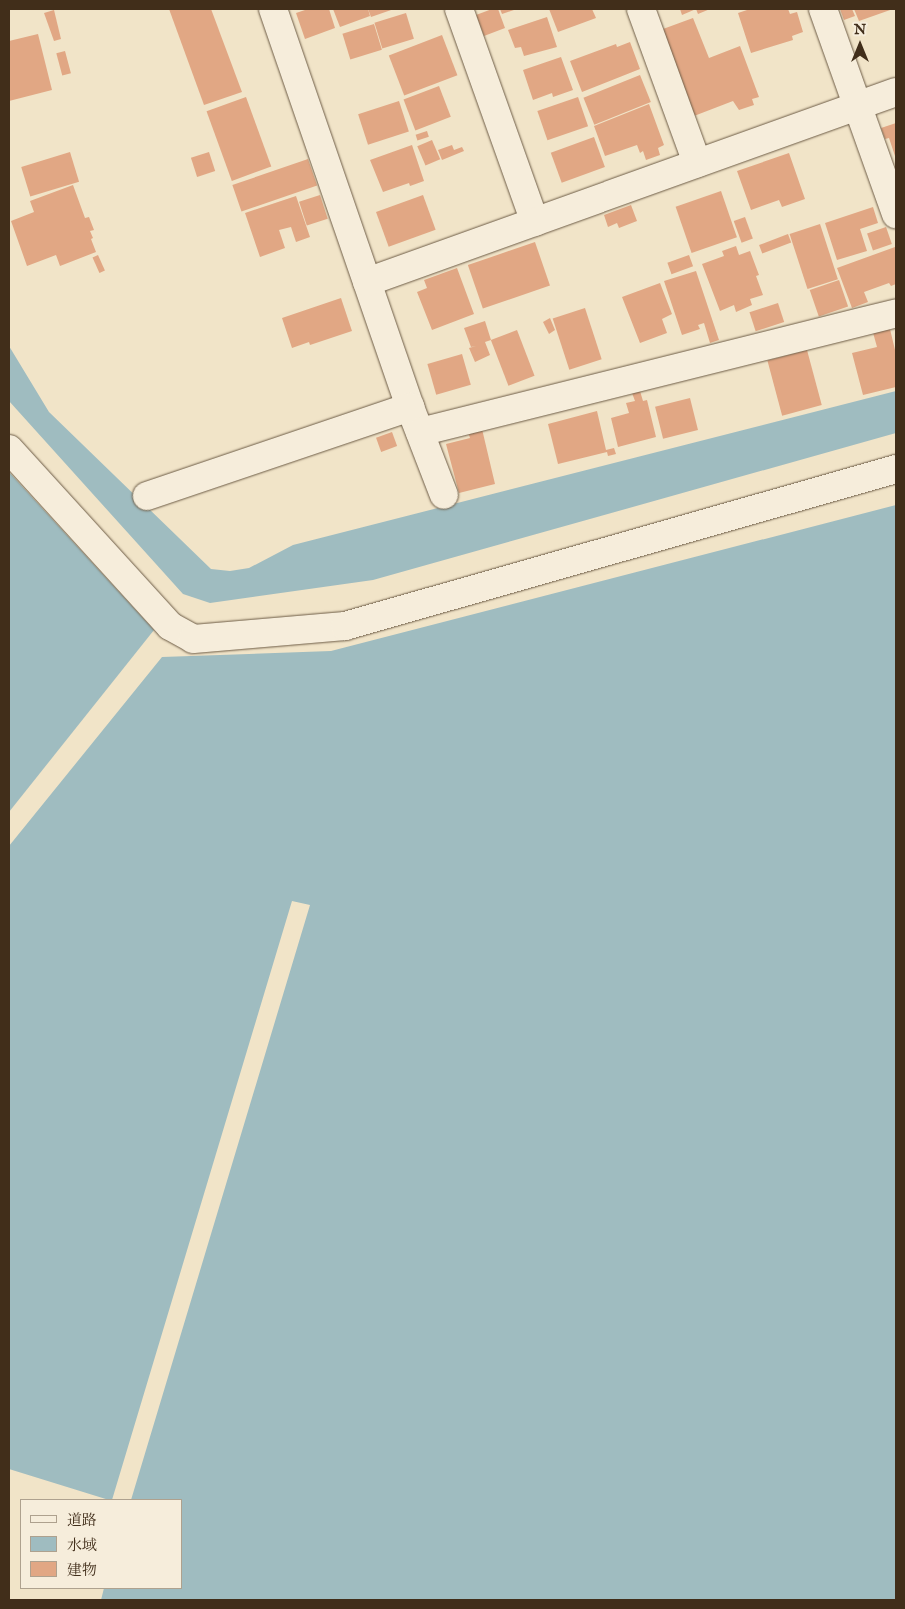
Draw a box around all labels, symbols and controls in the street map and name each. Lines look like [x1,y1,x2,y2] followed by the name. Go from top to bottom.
[835,20,885,70] north arrow
[854,21,866,39] text: N
[20,1499,182,1589] legend
[67,1511,97,1530] text: 道路
[67,1536,97,1555] text: 水域
[67,1561,97,1580] text: 建物

